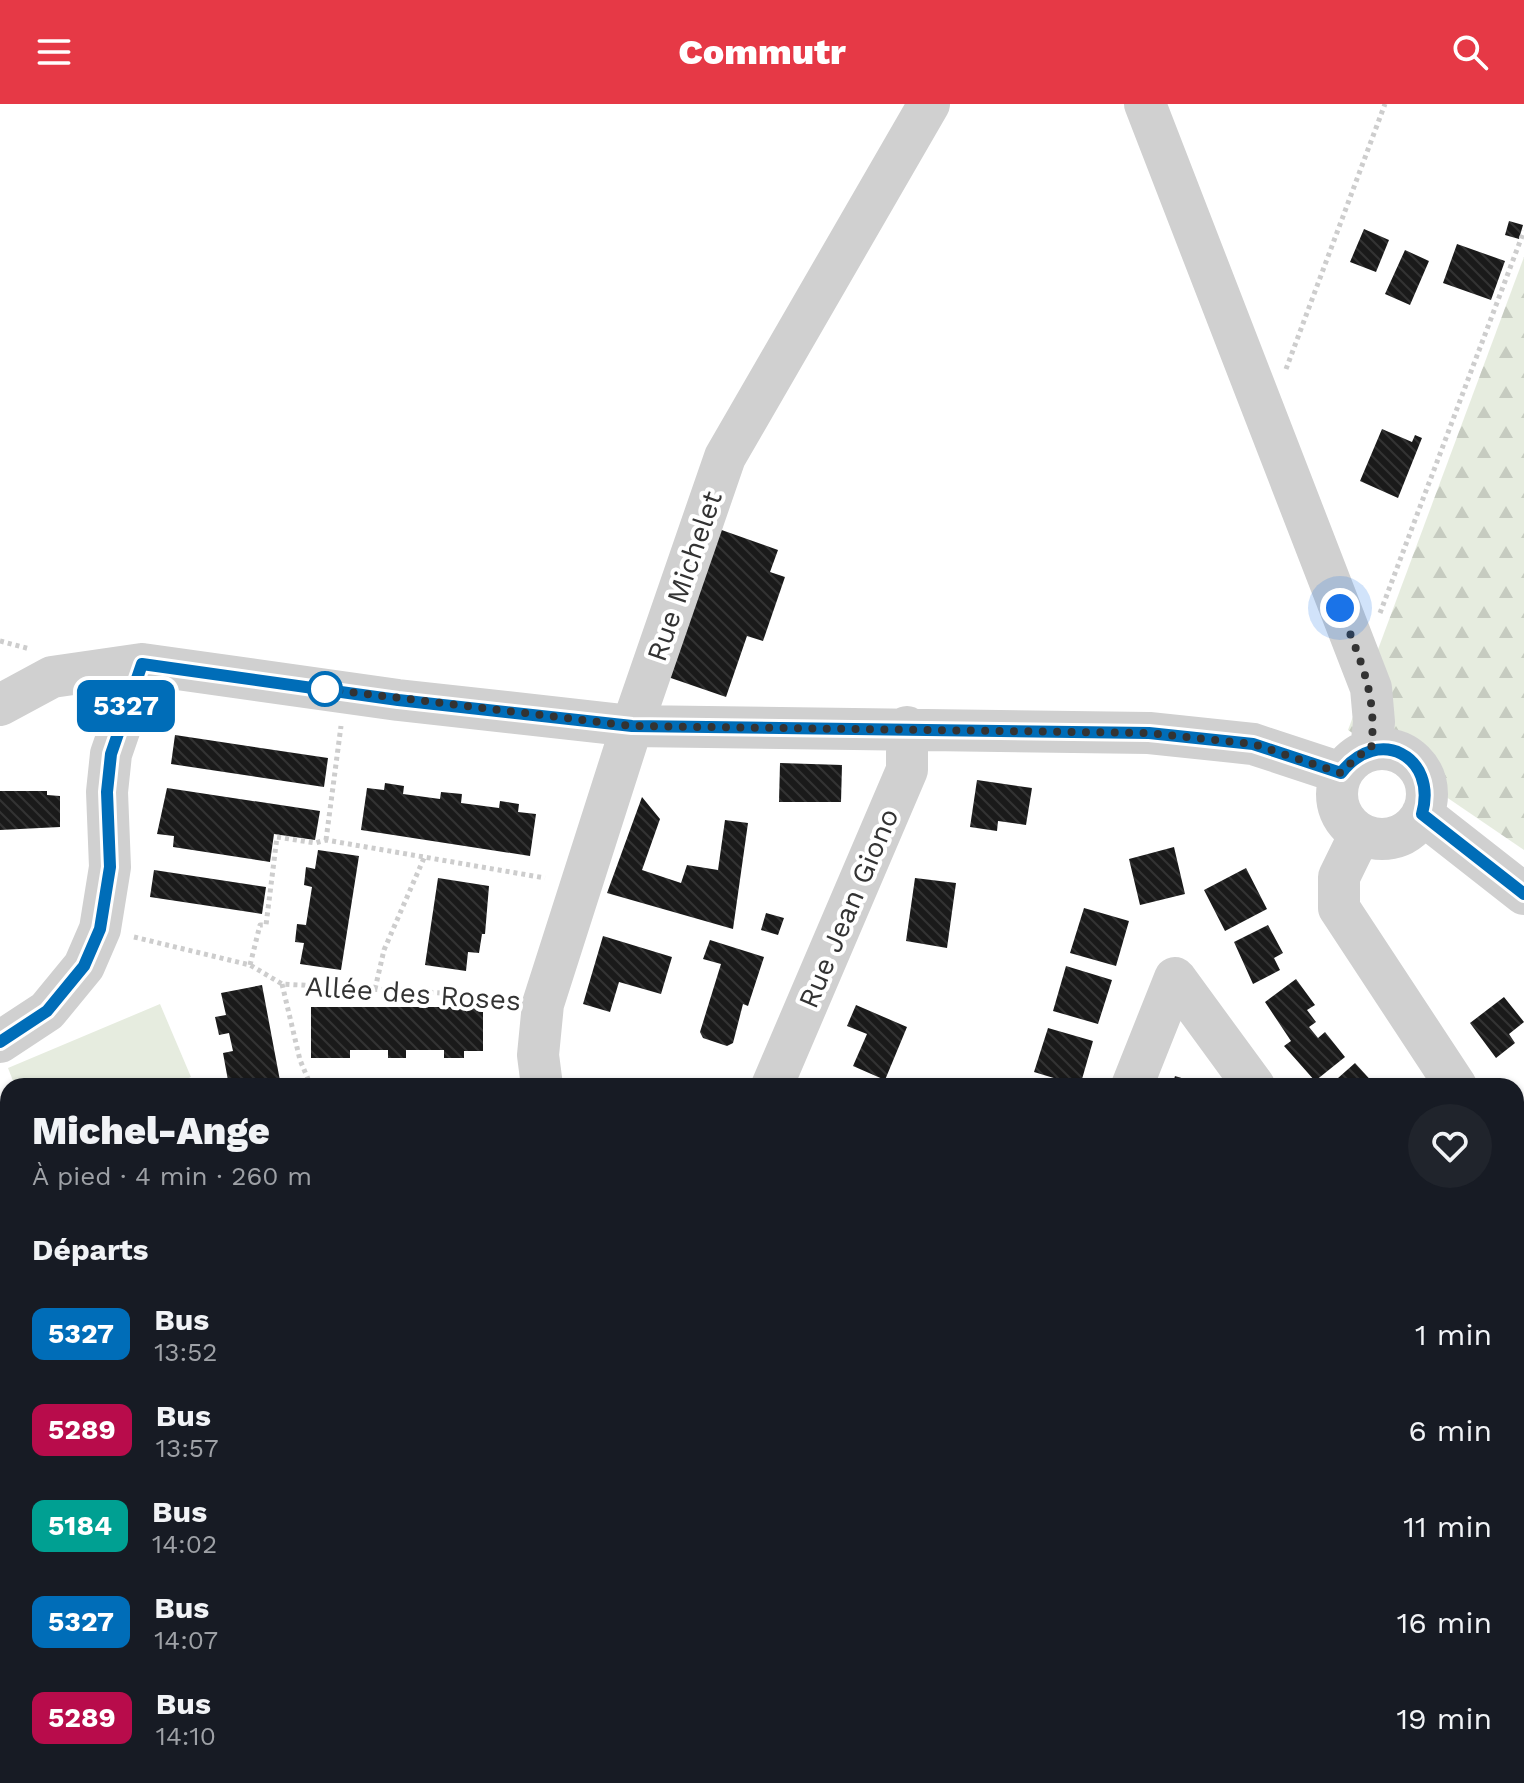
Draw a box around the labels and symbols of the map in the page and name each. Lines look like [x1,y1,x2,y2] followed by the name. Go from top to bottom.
[640,486,729,666] street label: Rue Michelet
[1320,588,1360,628] your location
[308,672,342,706] unlabelled marker
[70,680,182,732] line badge: 5327
[792,803,905,1013] street label: Rue Jean Giono
[304,970,522,1017] street label: Allée des Roses

